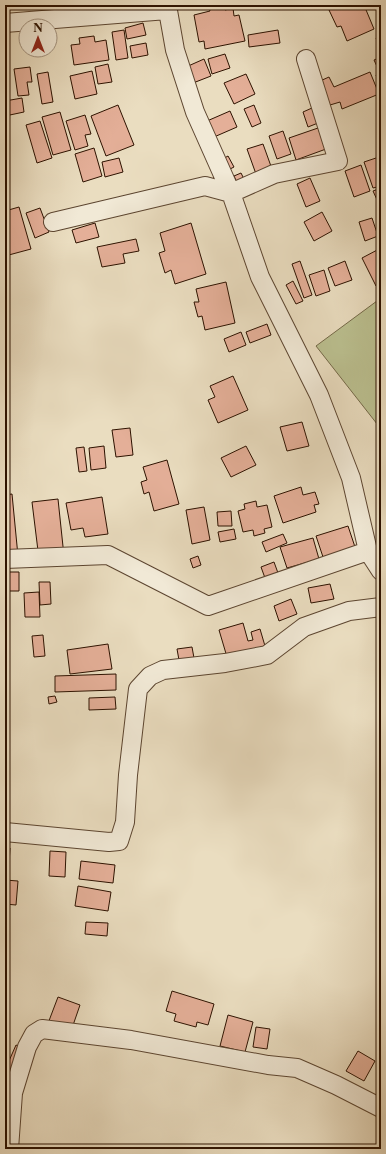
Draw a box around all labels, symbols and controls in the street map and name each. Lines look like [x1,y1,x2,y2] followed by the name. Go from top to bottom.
[18,18,58,58] north arrow
[33,21,43,35] text: N

